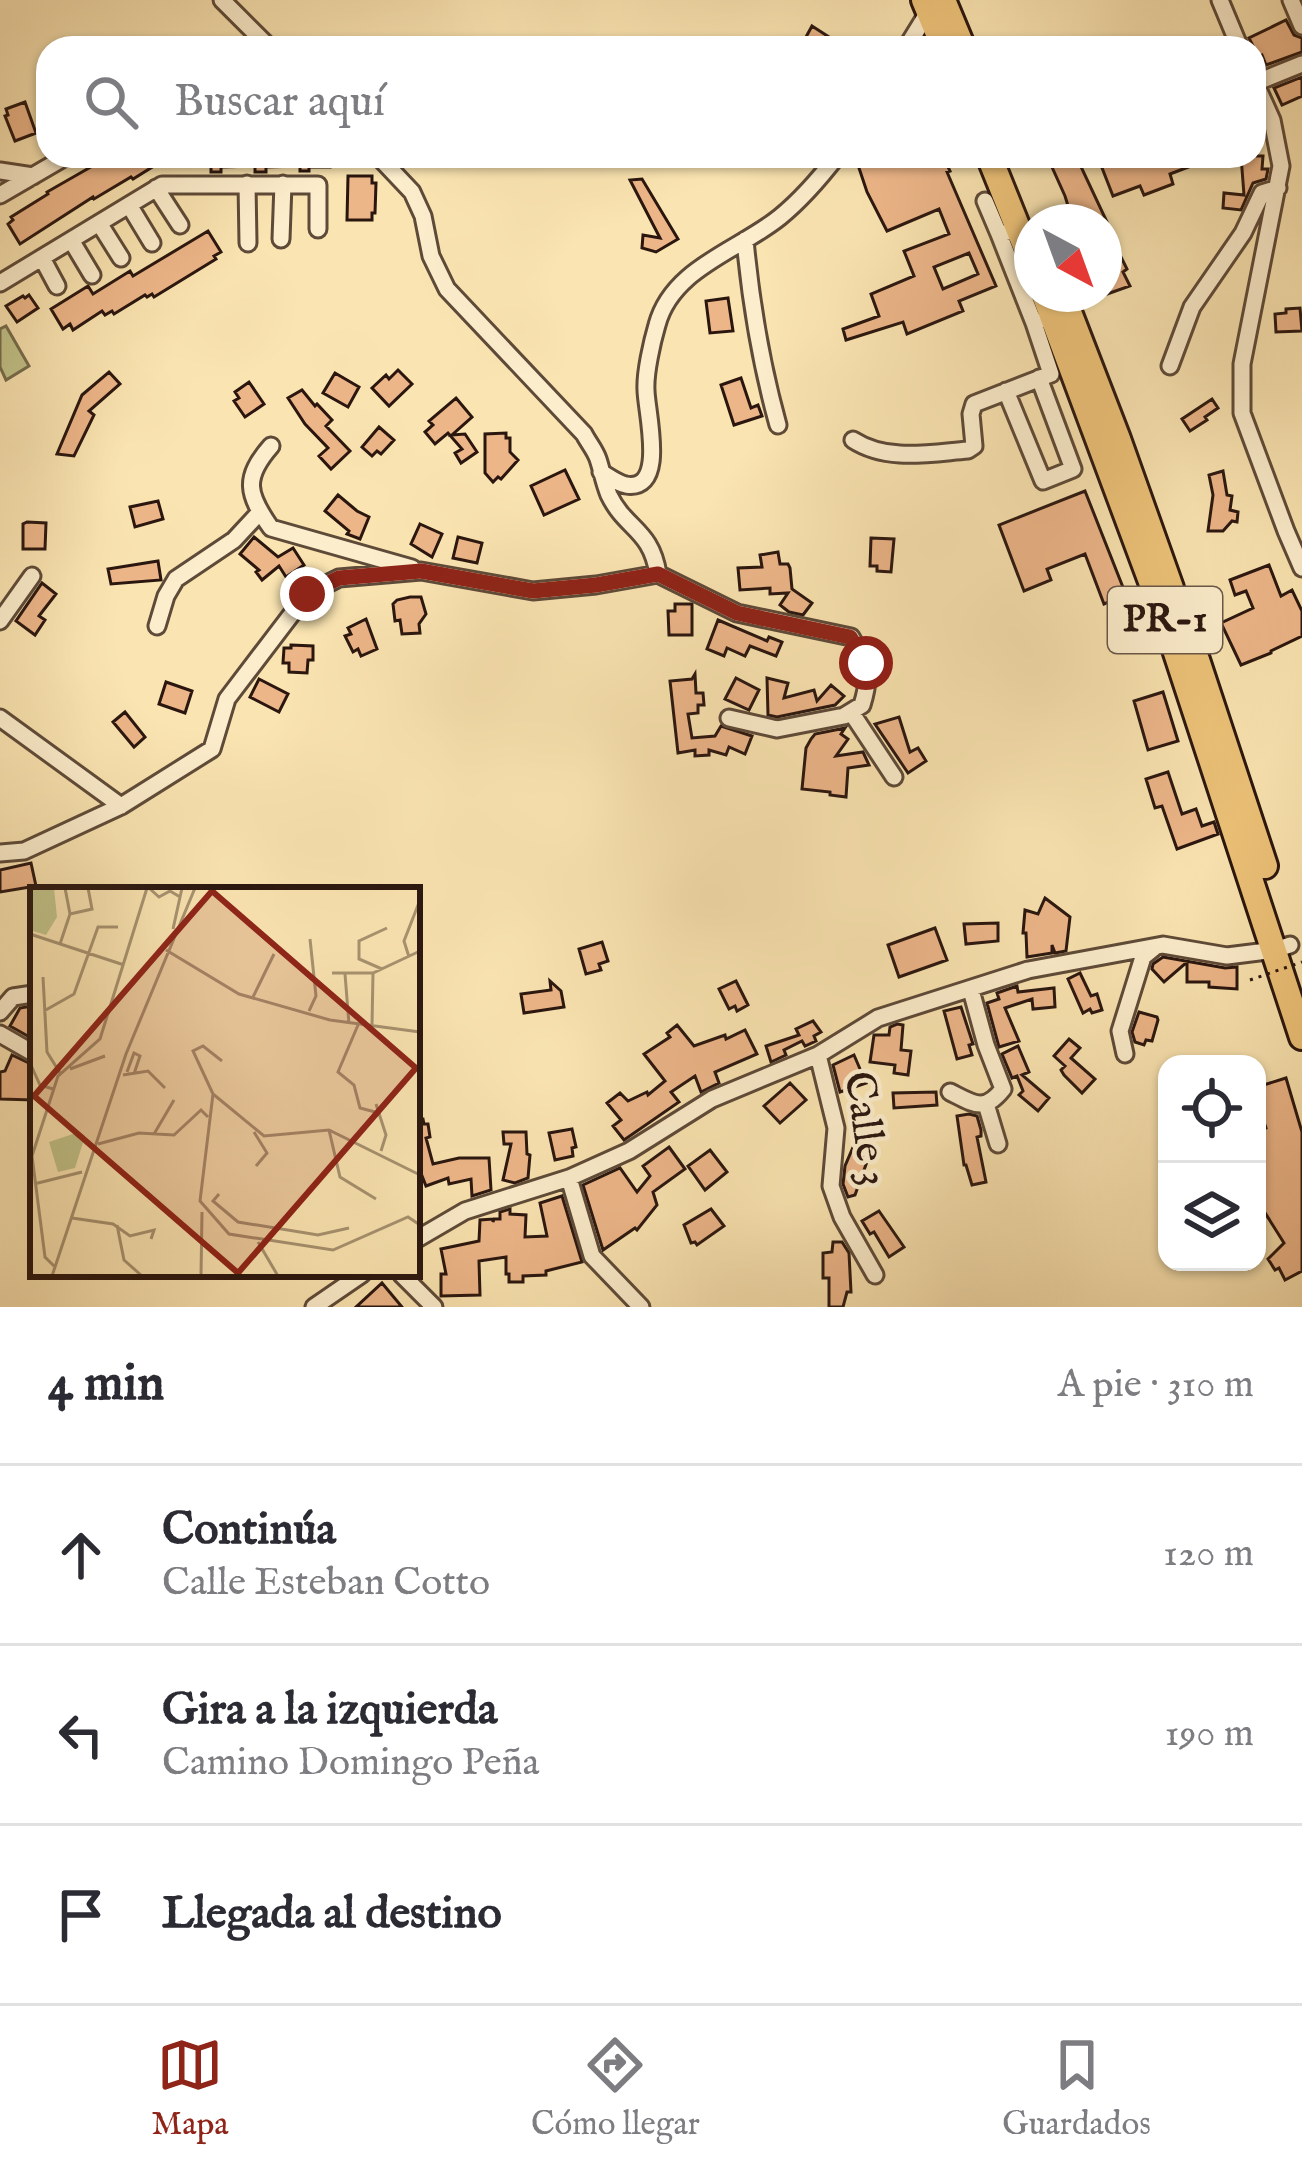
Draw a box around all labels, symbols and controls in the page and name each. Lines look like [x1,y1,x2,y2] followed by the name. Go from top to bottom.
[36,36,1266,168] search box
[78,69,144,135] icon: search
[174,74,385,131] text: Buscar aquí
[1014,204,1122,312] north arrow
[280,567,334,621] route end
[1108,587,1222,653] road number: PR-1
[839,636,893,690] route start
[30,887,420,1277] inset map
[1158,1055,1266,1271] map controls
[1158,1055,1266,1163] button: locate
[831,1068,899,1190] street label: Calle 3
[1158,1163,1266,1271] button: layers
[48,1353,164,1418] text: 4 min
[1058,1361,1254,1410] text: A pie · 310 m
[162,1502,336,1559] text: Continúa
[48,1522,114,1588] icon: ahead
[1163,1530,1254,1579] text: 120 m
[162,1559,490,1608] text: Calle Esteban Cotto
[162,1682,497,1739] text: Gira a la izquierda
[48,1702,114,1768] icon: left
[1165,1710,1254,1759] text: 190 m
[162,1739,539,1788] text: Camino Domingo Peña
[48,1882,114,1948] icon: arrive
[162,1886,502,1943] text: Llegada al destino
[151,2032,229,2146] tab: Mapa
[531,2032,700,2146] tab: Cómo llegar
[1002,2032,1151,2146] tab: Guardados

